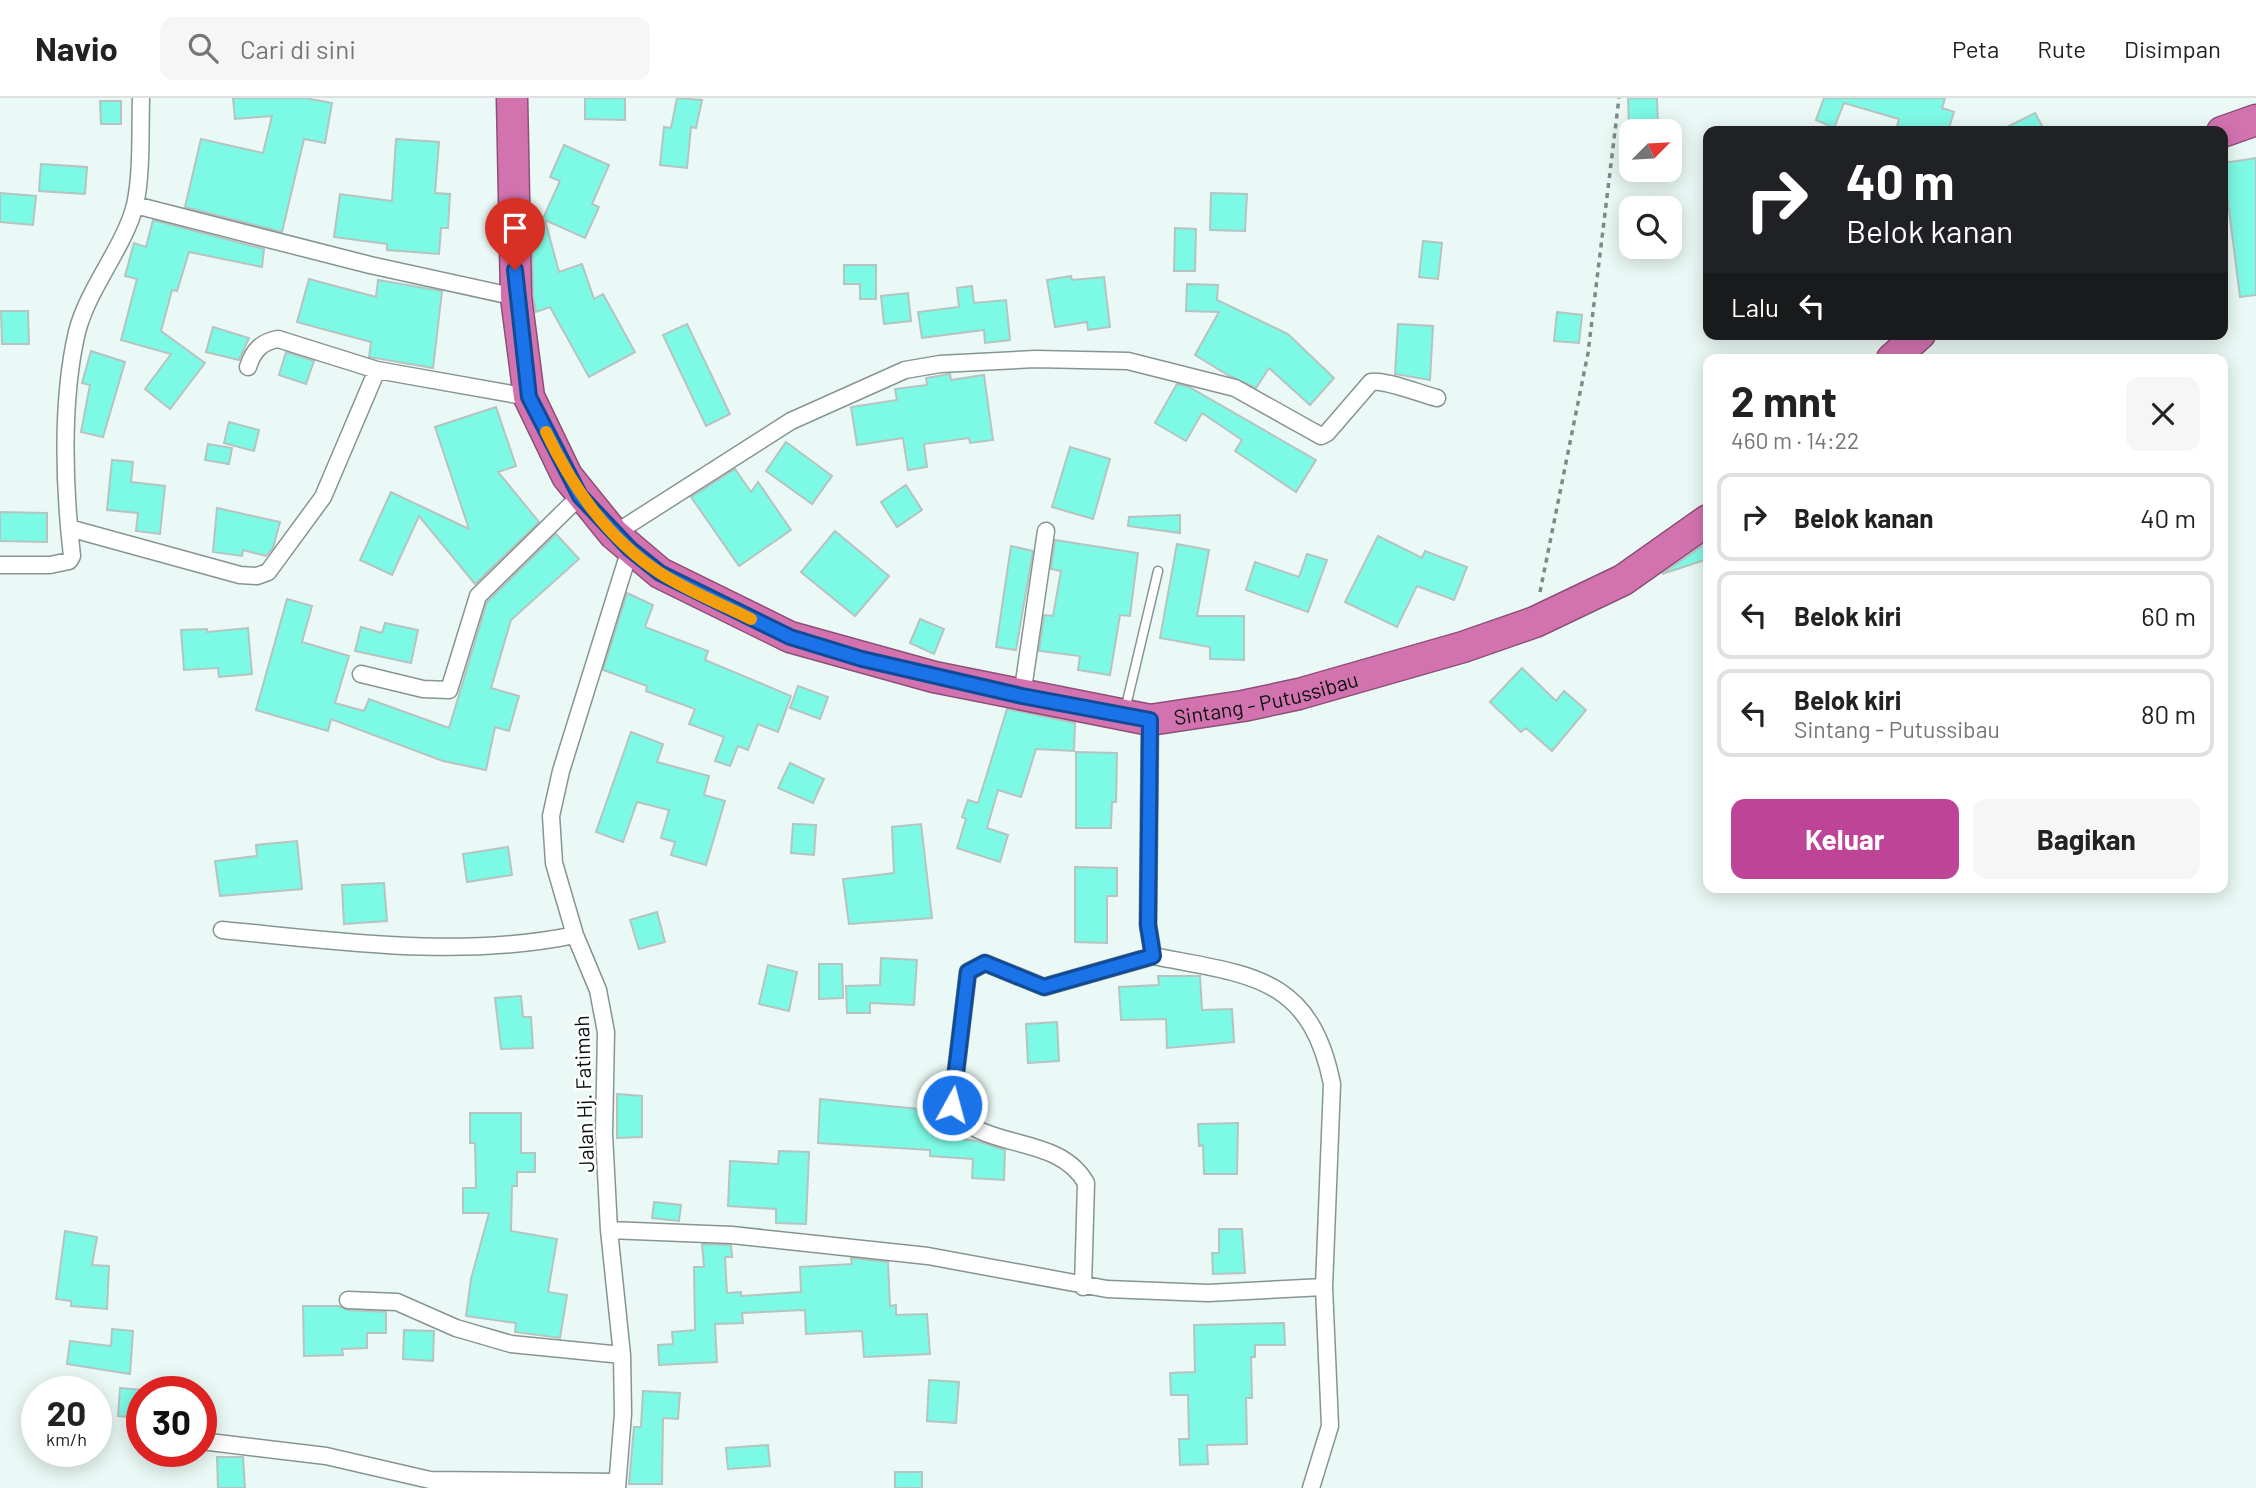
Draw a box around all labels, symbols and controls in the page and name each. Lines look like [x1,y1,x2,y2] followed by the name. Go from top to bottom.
[160,17,650,80] search box
[35,28,118,68] text: Navio
[184,29,222,67] icon: search
[240,33,356,64] text: Cari di sini
[1952,34,1999,63] text: Peta
[2037,34,2086,63] text: Rute
[2124,34,2221,63] text: Disimpan
[1619,119,1682,182] north arrow
[1619,119,1682,259] map controls
[1846,151,1954,210] text: 40 m
[1731,154,1822,245] icon: right
[1619,196,1682,259] button: search
[485,198,545,270] pin
[496,209,534,247] icon: arrive
[1846,211,2013,249] text: Belok kanan
[1793,287,1831,325] icon: left
[1731,291,1779,322] text: Lalu
[1731,375,1837,425] text: 2 mnt
[2126,377,2200,451] button: close
[1731,426,1859,454] text: 460 m · 14:22
[1735,498,1773,536] icon: right
[1794,502,1933,533] text: Belok kanan
[2140,502,2196,533] text: 40 m
[1735,596,1773,634] icon: left
[1794,600,1901,631] text: Belok kiri
[2141,600,2196,631] text: 60 m
[1172,665,1361,729] street label: Sintang - Putussibau
[1794,684,1901,715] text: Belok kiri
[1735,694,1773,732] icon: left
[2141,698,2196,729] text: 80 m
[1794,715,2000,743] text: Sintang - Putussibau
[1731,799,1959,879] button: Keluar
[1973,799,2200,879] button: Bagikan
[568,1015,598,1173] street label: Jalan Hj. Fatimah
[915,1068,989,1142] position arrow
[126,1376,217,1467] speed limit sign: 30
[47,1391,86,1433] text: 20
[46,1428,87,1450] text: km/h

